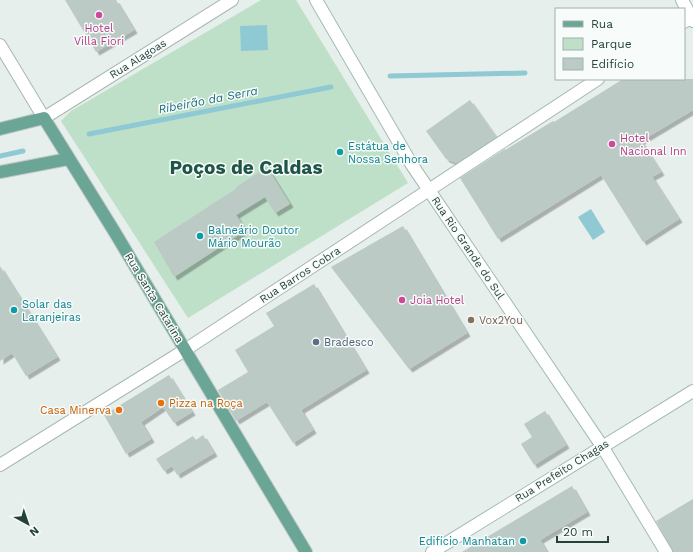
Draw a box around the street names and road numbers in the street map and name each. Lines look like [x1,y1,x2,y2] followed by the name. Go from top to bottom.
[107,36,169,82] street label: Rua Alagoas
[429,194,508,302] street label: Rua Rio Grande do Sul
[257,244,343,306] street label: Rua Barros Cobra
[122,251,186,345] street label: Rua Santa Catarina
[513,437,611,505] street label: Rua Prefeito Chagas

